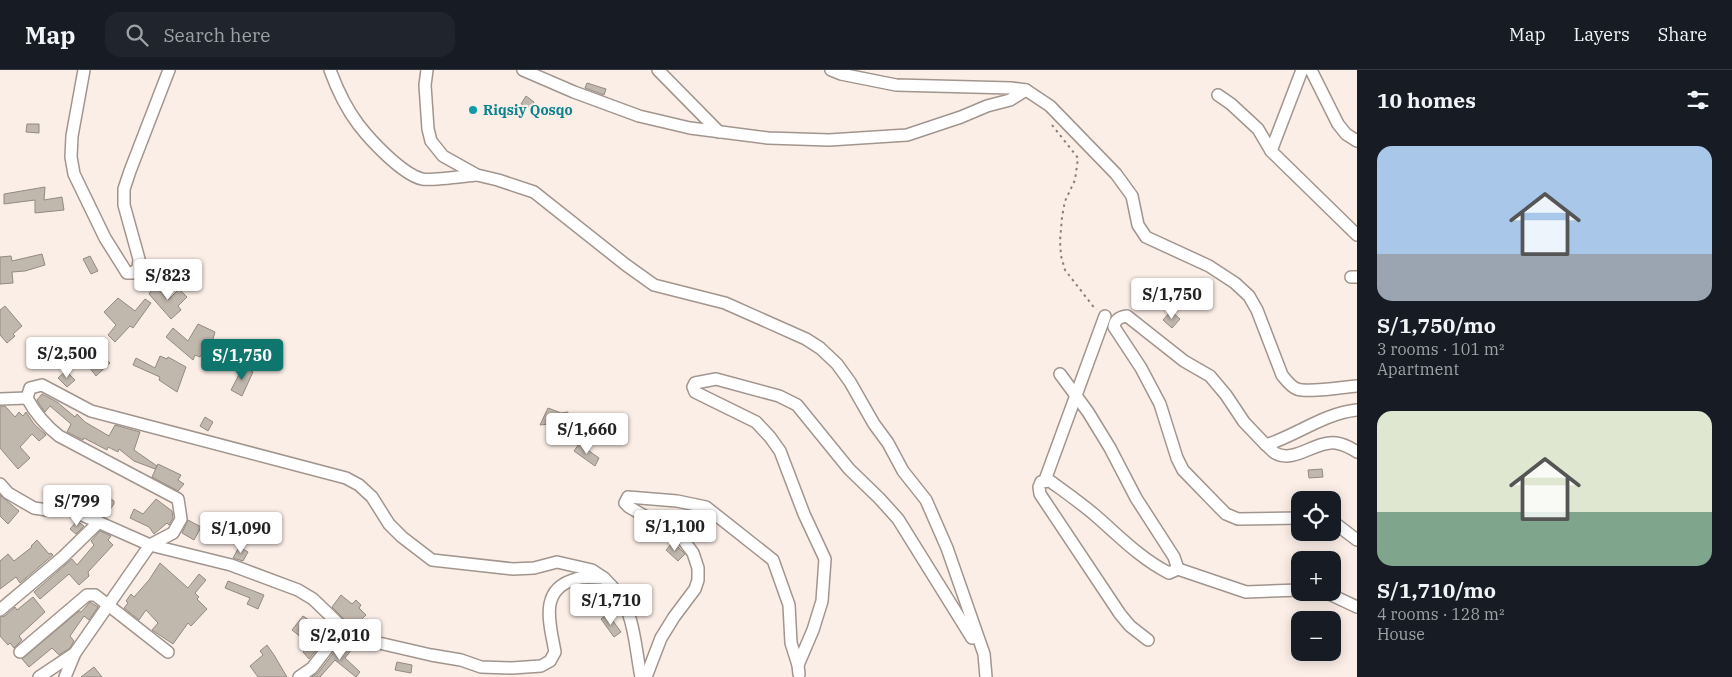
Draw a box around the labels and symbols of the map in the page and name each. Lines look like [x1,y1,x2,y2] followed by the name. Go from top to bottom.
[483,101,573,119] place label: Riqsiy Qosqo
[467,104,479,116] marker: Riqsiy Qosqo
[133,258,203,301] pin: S/823
[1126,278,1218,320] pin: S/1,750
[21,336,113,379] pin: S/2,500
[196,338,288,381] pin: S/1,750
[541,412,633,455] pin: S/1,660
[42,484,112,527] pin: S/799
[629,510,721,552] pin: S/1,100
[195,512,287,554] pin: S/1,090
[565,584,657,626] pin: S/1,710
[294,618,386,661] pin: S/2,010

